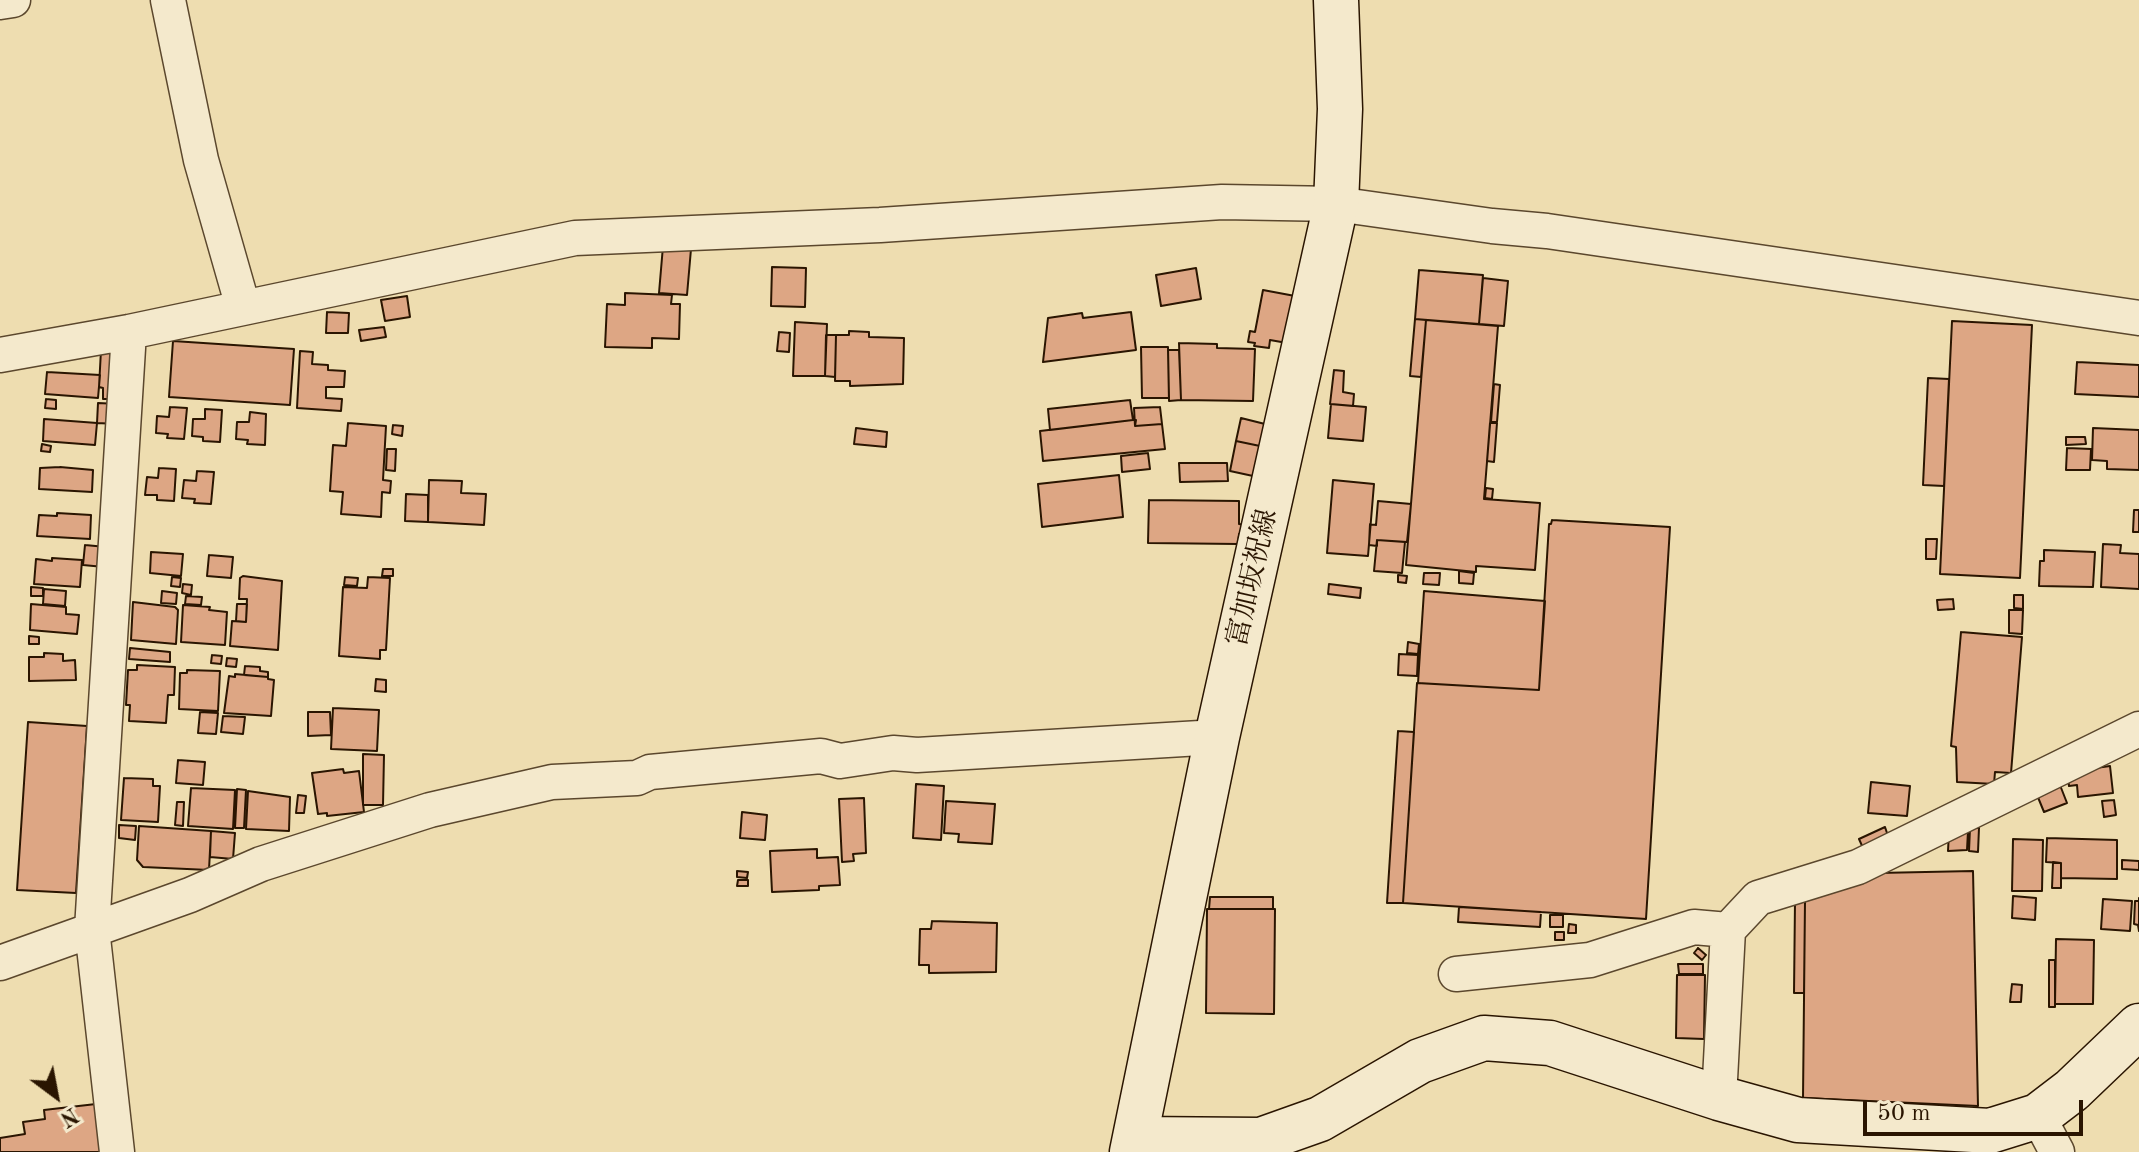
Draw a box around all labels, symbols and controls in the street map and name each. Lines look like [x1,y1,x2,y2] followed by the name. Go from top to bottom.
[1221,506,1285,650] street label: 富加坂祝線
[16,1056,96,1136] north arrow
[1867,1084,2087,1134] scale bar
[1877,1102,1931,1126] text: 50 m
[56,1103,82,1130] text: N

